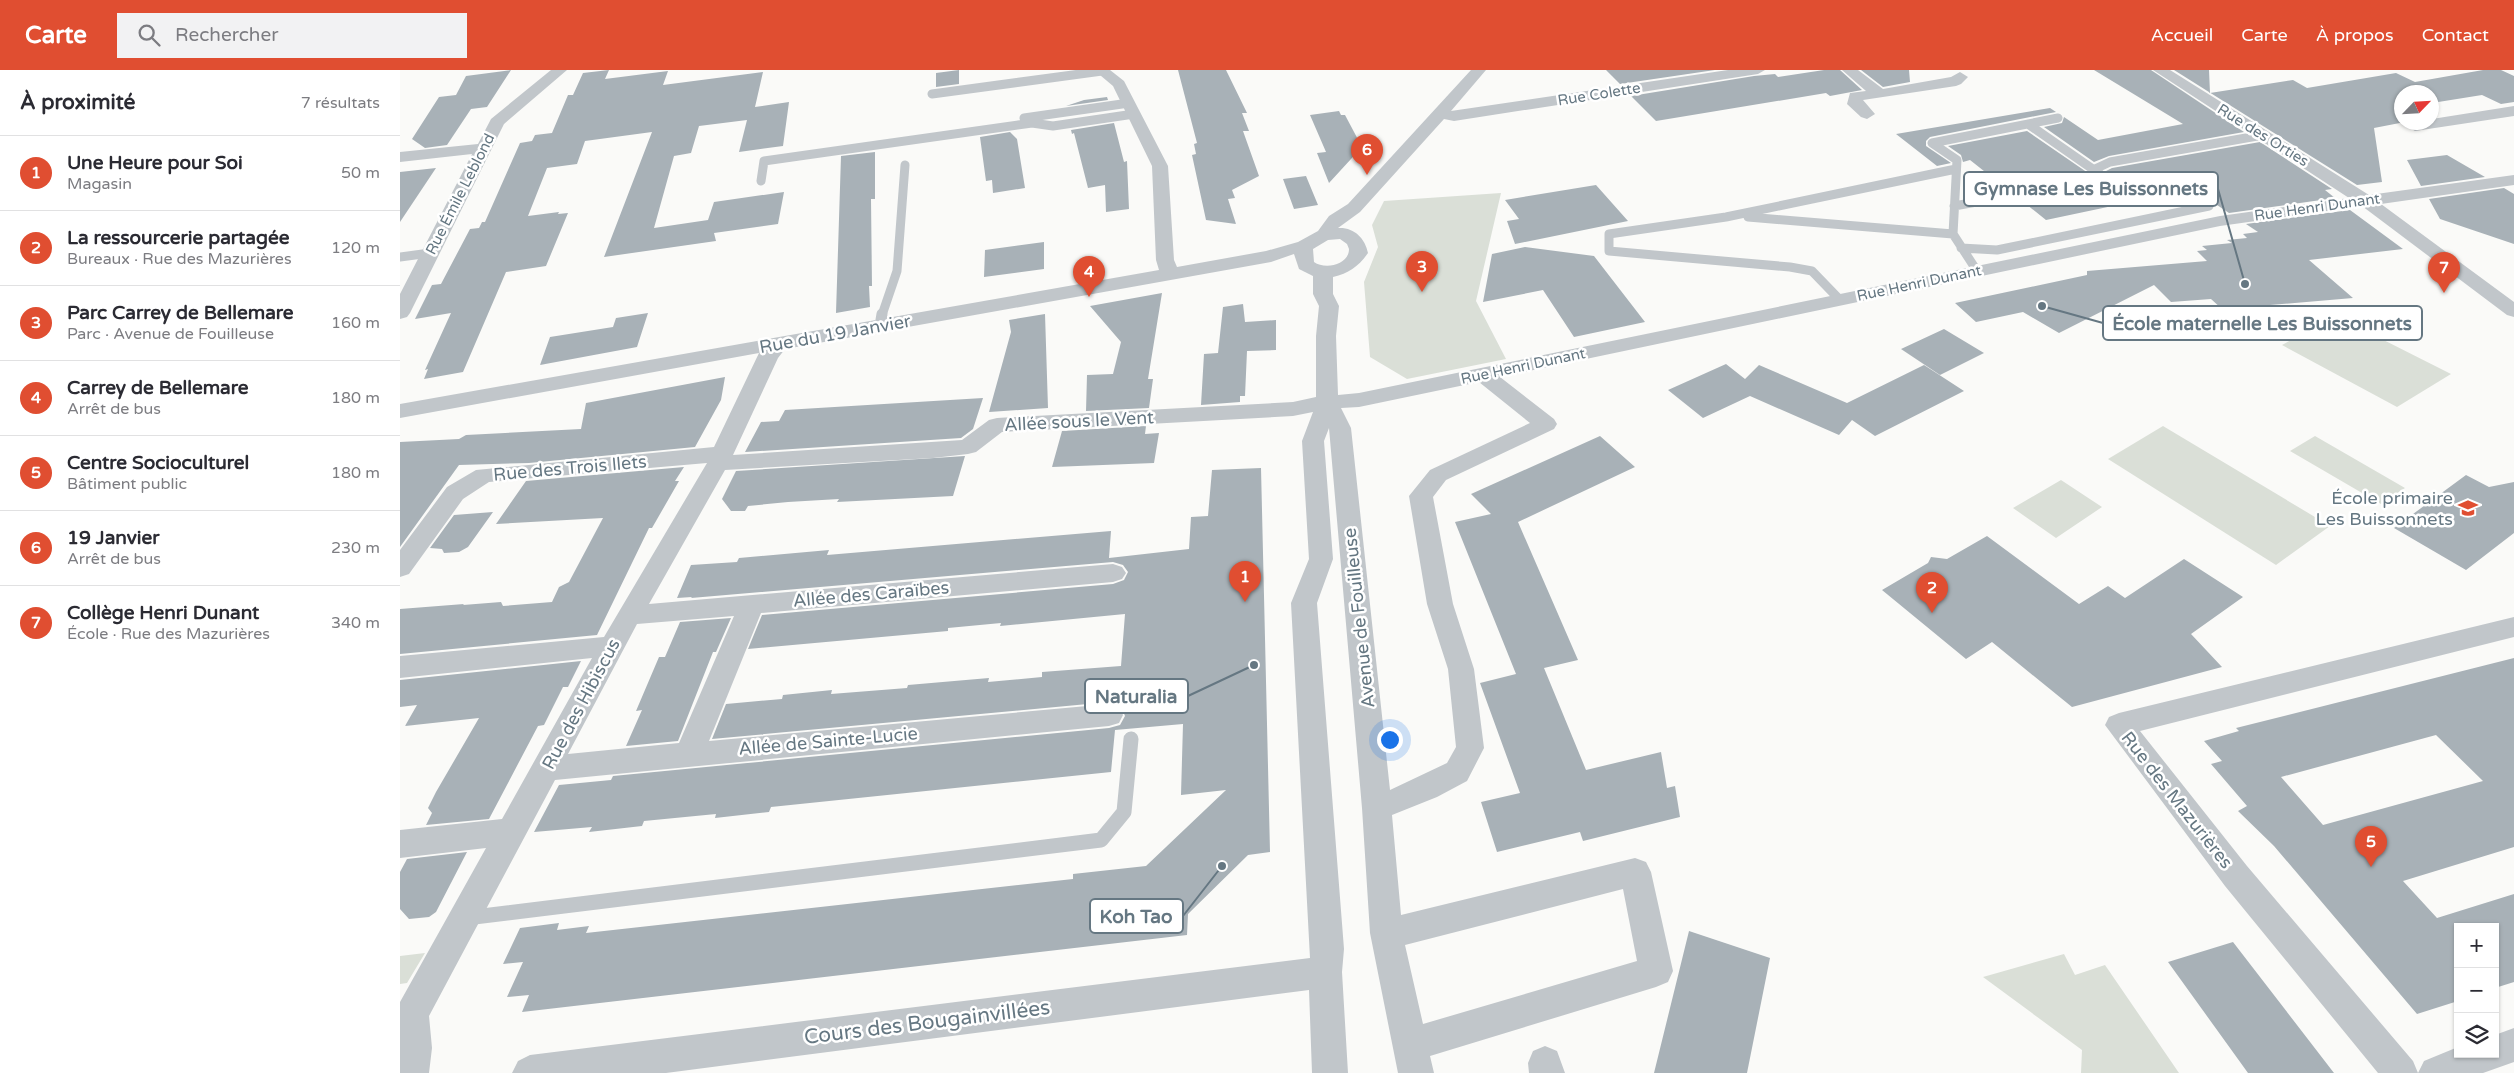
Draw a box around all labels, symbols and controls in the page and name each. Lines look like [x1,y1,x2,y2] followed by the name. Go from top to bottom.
[117,13,467,58] search box
[25,21,87,50] text: Carte
[135,21,163,49] icon: search
[175,24,278,46] text: Rechercher
[2151,24,2213,46] text: Accueil
[2241,24,2288,46] text: Carte
[2316,24,2394,46] text: À propos
[2422,24,2489,46] text: Contact
[1556,79,1642,109] street label: Rue Colette
[2394,85,2439,130] north arrow
[20,90,135,115] text: À proximité
[301,93,380,113] text: 7 résultats
[2214,100,2312,170] street label: Rue des Orties
[422,131,498,257] street label: Rue Émile Leblond
[1351,134,1383,175] pin: 6
[67,152,243,174] text: Une Heure pour Soi
[31,163,41,183] text: 1
[341,163,380,183] text: 50 m
[1964,172,2218,206] callout: Gymnase Les Buissonnets
[67,174,132,194] text: Magasin
[1974,178,2208,201] text: Gymnase Les Buissonnets
[2253,189,2381,225] street label: Rue Henri Dunant
[67,227,290,249] text: La ressourcerie partagée
[31,238,41,258] text: 2
[331,238,380,258] text: 120 m
[67,249,292,269] text: Bureaux · Rue des Mazurières
[1406,251,1438,292] pin: 3
[2428,252,2460,293] pin: 7
[1073,256,1105,297] pin: 4
[1855,261,1983,305] street label: Rue Henri Dunant
[67,302,294,324] text: Parc Carrey de Bellemare
[2103,306,2422,340] callout: École maternelle Les Buissonnets
[758,310,913,358] street label: Rue du 19 Janvier
[2112,312,2412,335] text: École maternelle Les Buissonnets
[31,313,41,333] text: 3
[331,313,380,333] text: 160 m
[67,324,274,344] text: Parc · Avenue de Fouilleuse
[1459,344,1587,388] street label: Rue Henri Dunant
[67,377,249,399] text: Carrey de Bellemare
[31,388,41,408] text: 4
[331,388,380,408] text: 180 m
[67,399,161,419] text: Arrêt de bus
[1004,406,1155,436] street label: Allée sous le Vent
[492,450,648,486] street label: Rue des Trois Ilets
[67,452,249,474] text: Centre Socioculturel
[31,463,41,483] text: 5
[331,463,380,483] text: 180 m
[67,474,187,494] text: Bâtiment public
[2315,487,2453,530] place label: École primaire Les Buissonnets
[2457,497,2479,519] school or university icon: École primaire Les Buissonnets
[67,527,160,549] text: 19 Janvier
[1339,527,1379,709] street label: Avenue de Fouilleuse
[31,538,41,558] text: 6
[331,538,380,558] text: 230 m
[67,549,161,569] text: Arrêt de bus
[1229,561,1261,602] pin: 1
[1916,572,1948,613] pin: 2
[792,576,950,612] street label: Allée des Caraïbes
[67,602,259,624] text: Collège Henri Dunant
[31,613,41,633] text: 7
[331,613,380,633] text: 340 m
[67,624,270,644] text: École · Rue des Mazurières
[537,635,625,773] street label: Rue des Hibiscus
[1085,679,1188,713] callout: Naturalia
[1095,686,1177,708] text: Naturalia
[737,722,919,760] street label: Allée de Sainte-Lucie
[1377,727,1403,753] your location
[2117,727,2237,873] street label: Rue des Mazurières
[2355,826,2387,867] pin: 5
[1090,899,1183,933] callout: Koh Tao
[1099,906,1173,928] text: Koh Tao
[2454,923,2499,1058] map controls
[2454,923,2499,968] button: +
[2454,968,2499,1013] button: −
[803,995,1051,1050] street label: Cours des Bougainvillées
[2454,1013,2499,1058] button: layers

